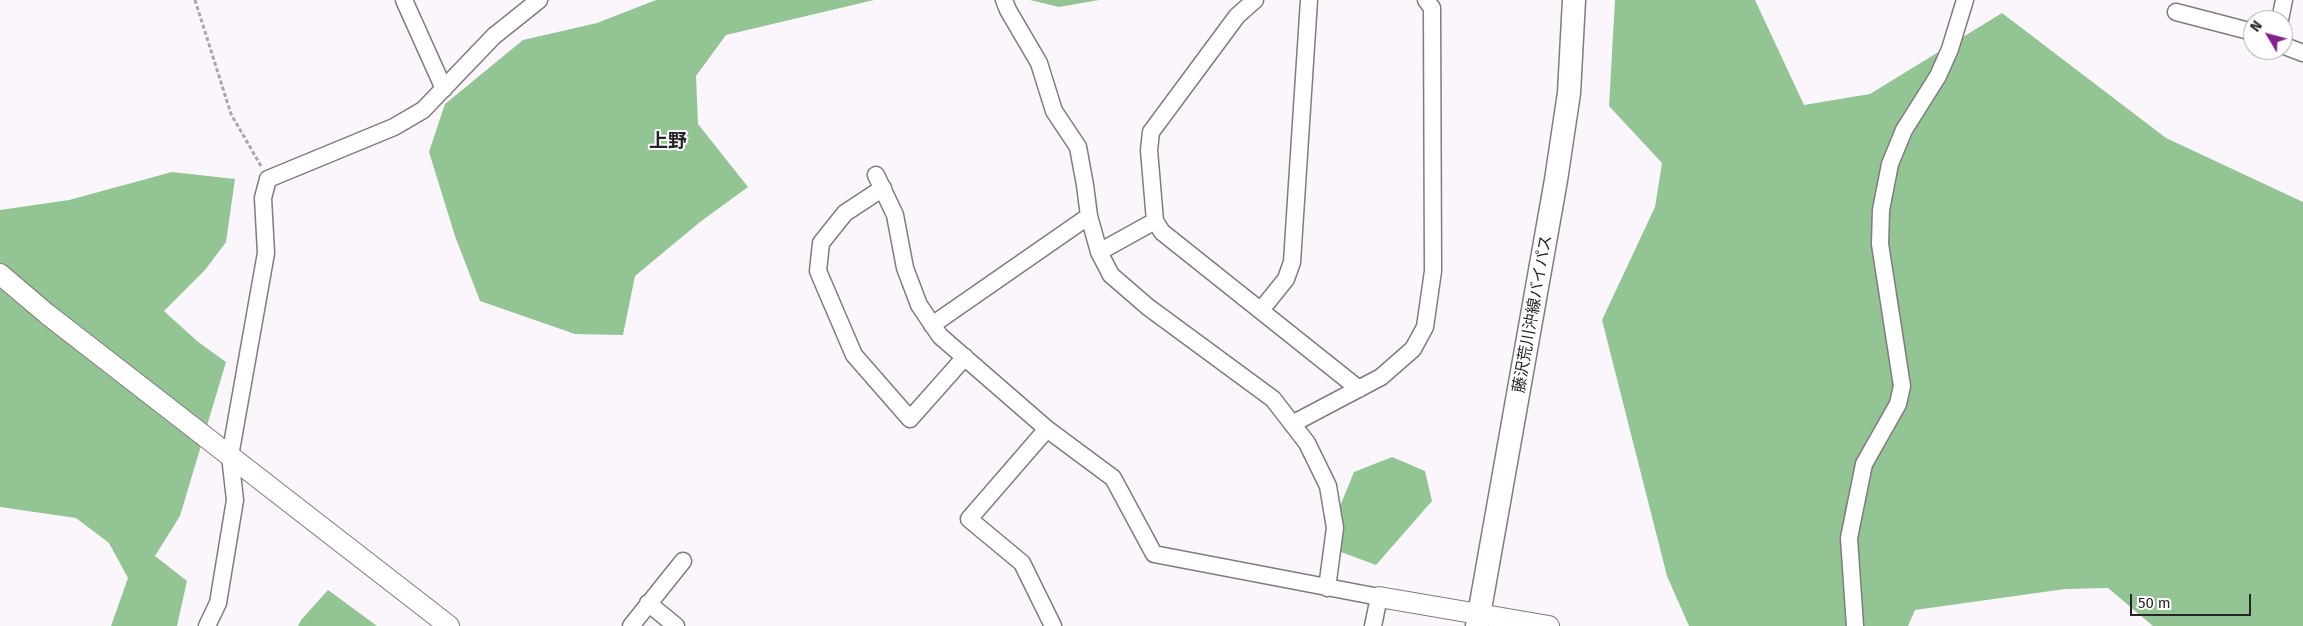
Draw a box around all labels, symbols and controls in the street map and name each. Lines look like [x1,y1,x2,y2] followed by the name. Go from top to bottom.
[2243,10,2293,60] north arrow
[2247,17,2266,35] text: N
[649,131,687,153] district label: 上野
[1510,234,1556,394] street label: 藤沢荒川沖線バイパス
[2133,584,2254,616] scale bar
[2138,594,2171,612] text: 50 m

